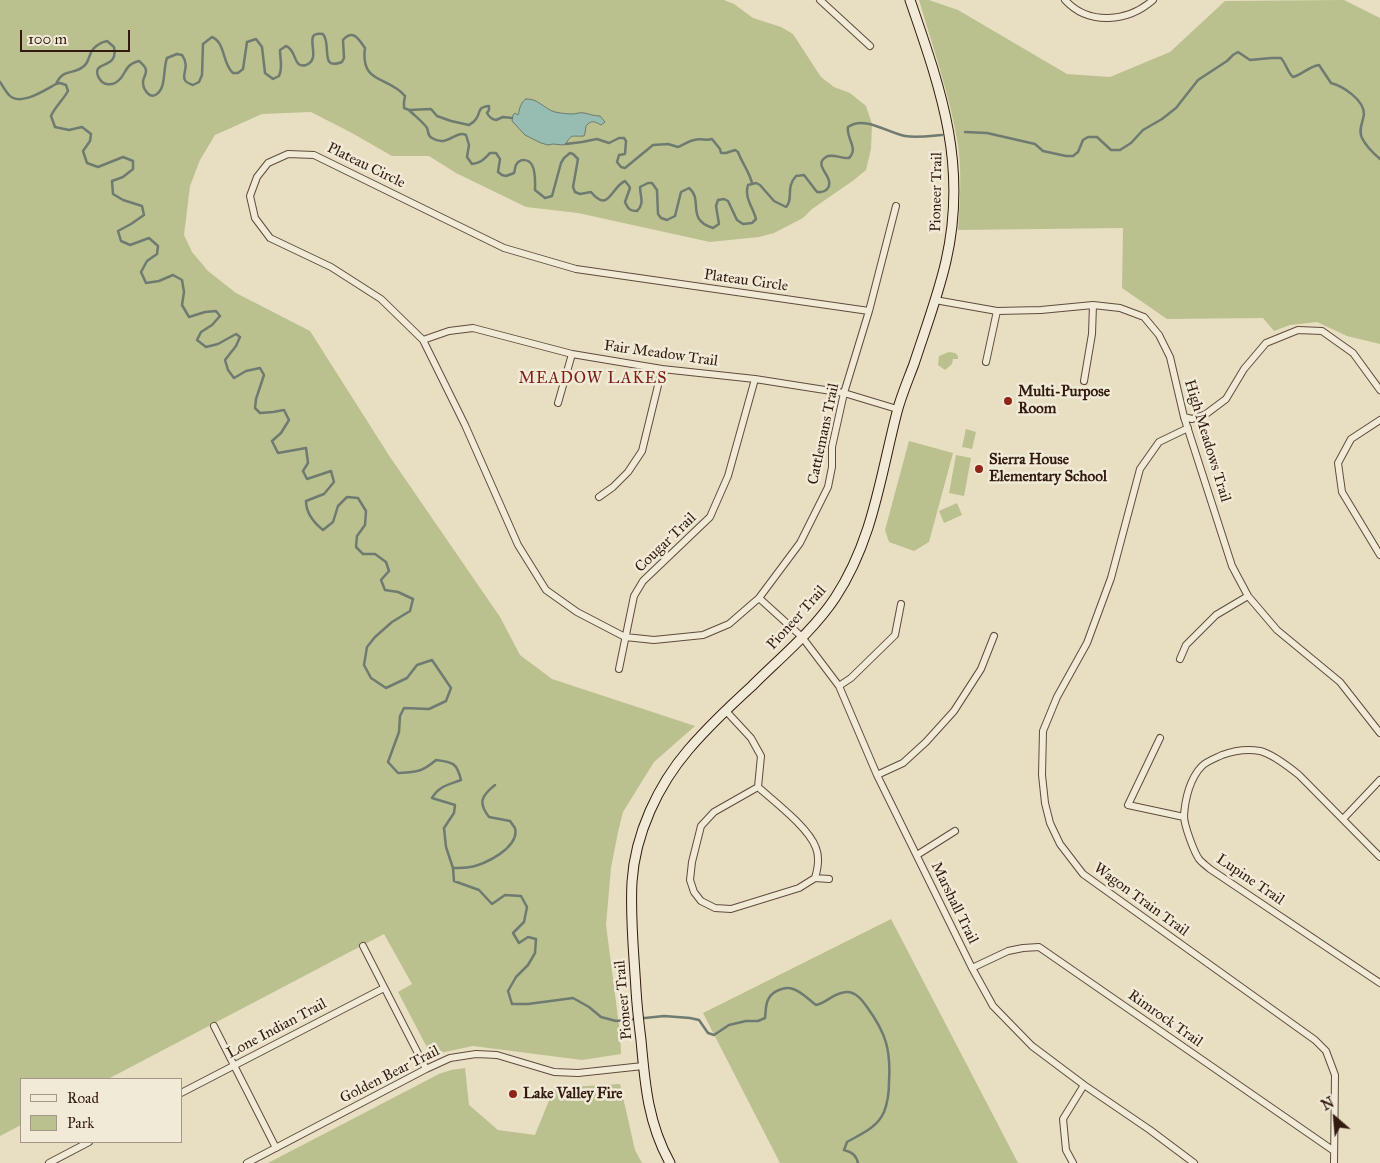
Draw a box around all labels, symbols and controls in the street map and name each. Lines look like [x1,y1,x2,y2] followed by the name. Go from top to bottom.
[22,20,132,52] scale bar
[28,30,67,48] text: 100 m
[324,139,408,193] street label: Plateau Circle
[927,152,947,232] street label: Pioneer Trail
[703,266,789,296] street label: Plateau Circle
[603,337,719,371] street label: Fair Meadow Trail
[517,369,669,389] district label: MEADOW LAKES
[1180,378,1234,504] street label: High Meadows Trail
[804,382,844,486] street label: Cattlemans Trail
[1018,383,1110,418] place label: Multi-Purpose Room
[1002,395,1014,407] marker: Multi-Purpose Room
[989,451,1107,486] place label: Sierra House Elementary School
[973,463,985,475] marker: Sierra House Elementary School
[632,509,700,577] street label: Cougar Trail
[764,582,830,654] street label: Pioneer Trail
[1212,851,1288,909] street label: Lupine Trail
[926,859,982,947] street label: Marshall Trail
[1090,859,1192,941] street label: Wagon Train Trail
[612,959,636,1041] street label: Pioneer Trail
[1124,987,1206,1051] street label: Rimrock Trail
[224,995,330,1063] street label: Lone Indian Trail
[337,1042,443,1108] street label: Golden Bear Trail
[20,1078,182,1143] legend
[523,1085,623,1103] place label: Lake Valley Fire
[507,1088,519,1100] marker: Lake Valley Fire
[67,1089,99,1107] text: Road
[1310,1093,1360,1143] north arrow
[1319,1094,1337,1114] text: N
[67,1114,94,1132] text: Park

